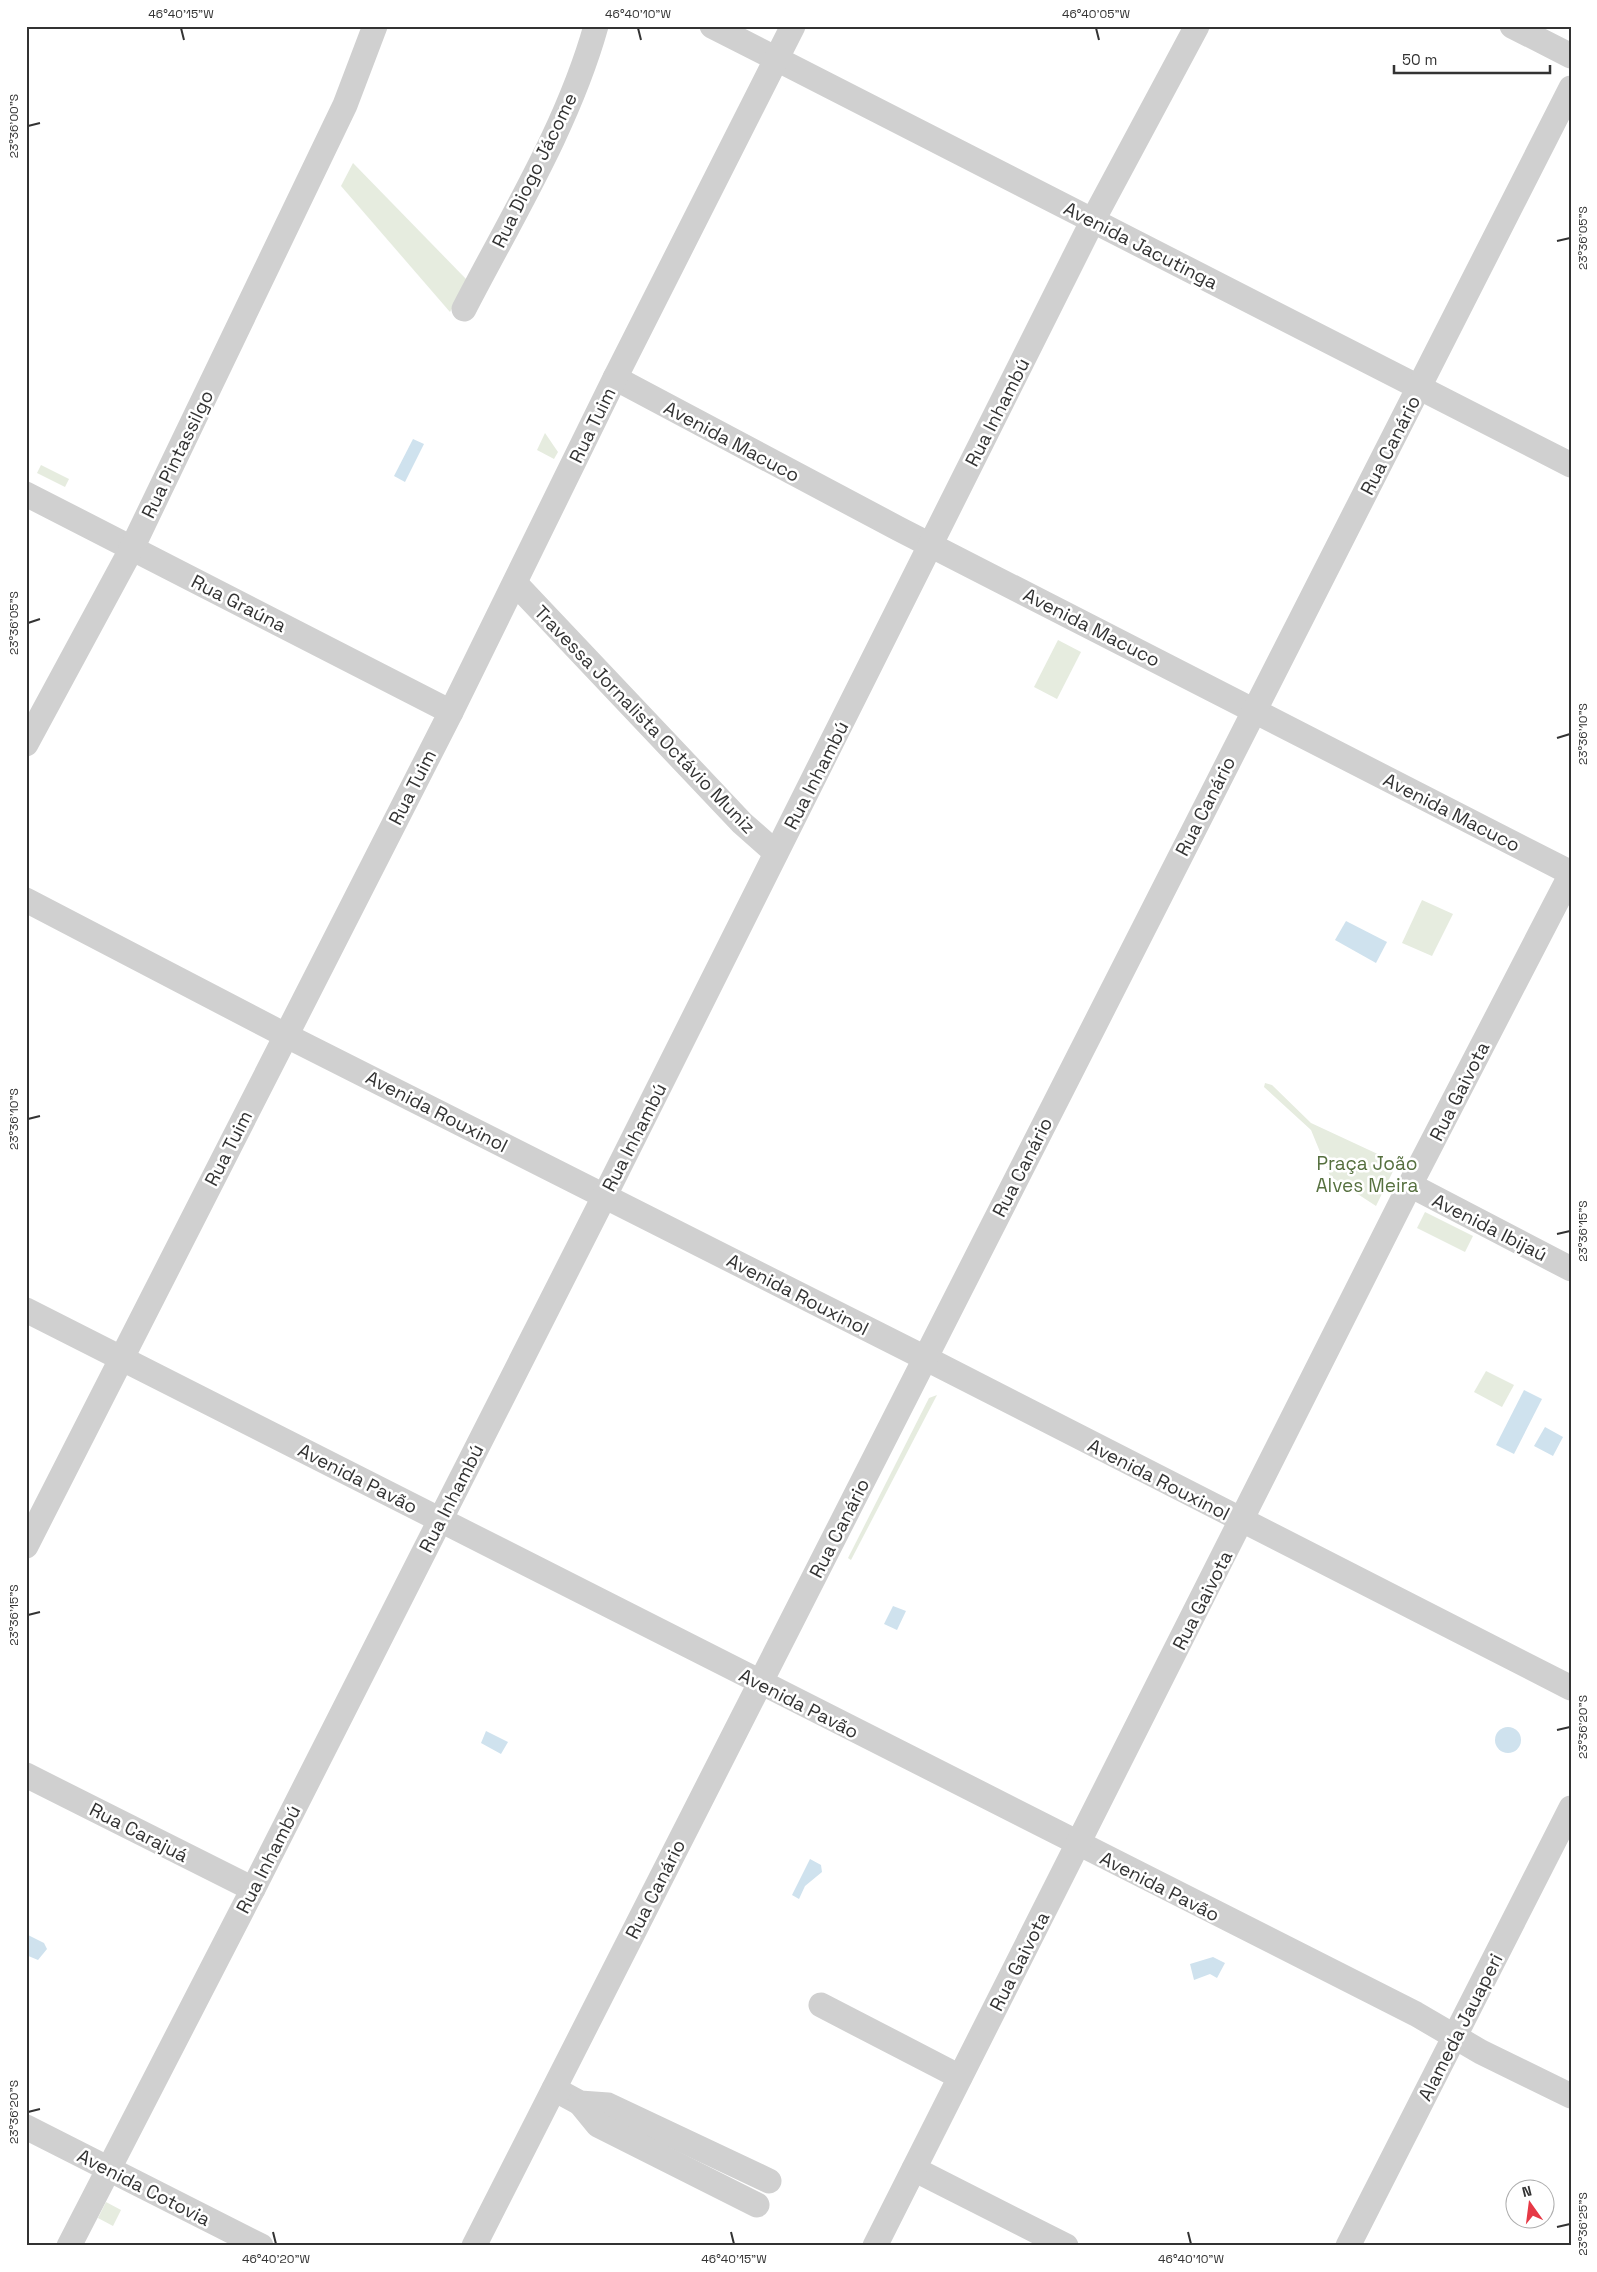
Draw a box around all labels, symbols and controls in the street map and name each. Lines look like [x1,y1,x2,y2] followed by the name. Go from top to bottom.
[148,6,214,22] text: 46°40'15"W
[605,6,671,22] text: 46°40'10"W
[1062,6,1131,22] text: 46°40'05"W
[1394,42,1551,74] scale bar
[1402,50,1437,69] text: 50 m
[486,89,583,252] street label: Rua Diogo Jácome
[6,94,22,158] text: 23°36'00"S
[1059,196,1222,295] street label: Avenida Jacutinga
[1575,206,1591,270] text: 23°36'05"S
[959,354,1035,471] street label: Rua Inhambú
[563,383,621,467] street label: Rua Tuim
[136,386,219,522] street label: Rua Pintassilgo
[1355,391,1426,499] street label: Rua Canário
[660,395,804,488] street label: Avenida Macuco
[187,569,291,638] street label: Rua Graúna
[1019,582,1164,673] street label: Avenida Macuco
[6,591,22,655] text: 23°36'05"S
[529,600,761,839] street label: Travessa Jornalista Octávio Muniz
[1575,703,1591,765] text: 23°36'10"S
[778,717,854,834] street label: Rua Inhambú
[383,745,442,829] street label: Rua Tuim
[1170,752,1241,860] street label: Rua Canário
[1379,767,1524,858] street label: Avenida Macuco
[1424,1037,1495,1145] street label: Rua Gaivota
[361,1065,512,1158] street label: Avenida Rouxinol
[596,1079,672,1196] street label: Rua Inhambú
[6,1088,22,1150] text: 23°36'10"S
[199,1106,258,1190] street label: Rua Tuim
[987,1113,1058,1221] street label: Rua Canário
[1316,1151,1418,1198] park label: Praça João Alves Meira
[1428,1188,1551,1267] street label: Avenida Ibijaú
[1575,1200,1591,1262] text: 23°36'15"S
[722,1248,873,1341] street label: Avenida Rouxinol
[1083,1433,1234,1526] street label: Avenida Rouxinol
[294,1438,422,1519] street label: Avenida Pavão
[413,1440,489,1557] street label: Rua Inhambú
[804,1474,875,1582] street label: Rua Canário
[1167,1546,1238,1654] street label: Rua Gaivota
[6,1584,22,1646] text: 23°36'15"S
[735,1663,863,1744] street label: Avenida Pavão
[1575,1695,1591,1759] text: 23°36'20"S
[85,1797,192,1868] street label: Rua Carajuá
[230,1801,306,1918] street label: Rua Inhambú
[620,1835,691,1943] street label: Rua Canário
[1096,1846,1224,1927] street label: Avenida Pavão
[984,1907,1055,2015] street label: Rua Gaivota
[1412,1949,1508,2105] street label: Alameda Jauaperi
[6,2080,22,2144] text: 23°36'20"S
[73,2143,215,2232] street label: Avenida Cotovia
[1504,2180,1554,2230] north arrow
[1520,2182,1534,2201] text: N
[1575,2192,1591,2256] text: 23°36'25"S
[242,2251,311,2267] text: 46°40'20"W
[701,2251,767,2267] text: 46°40'15"W
[1158,2251,1224,2267] text: 46°40'10"W

